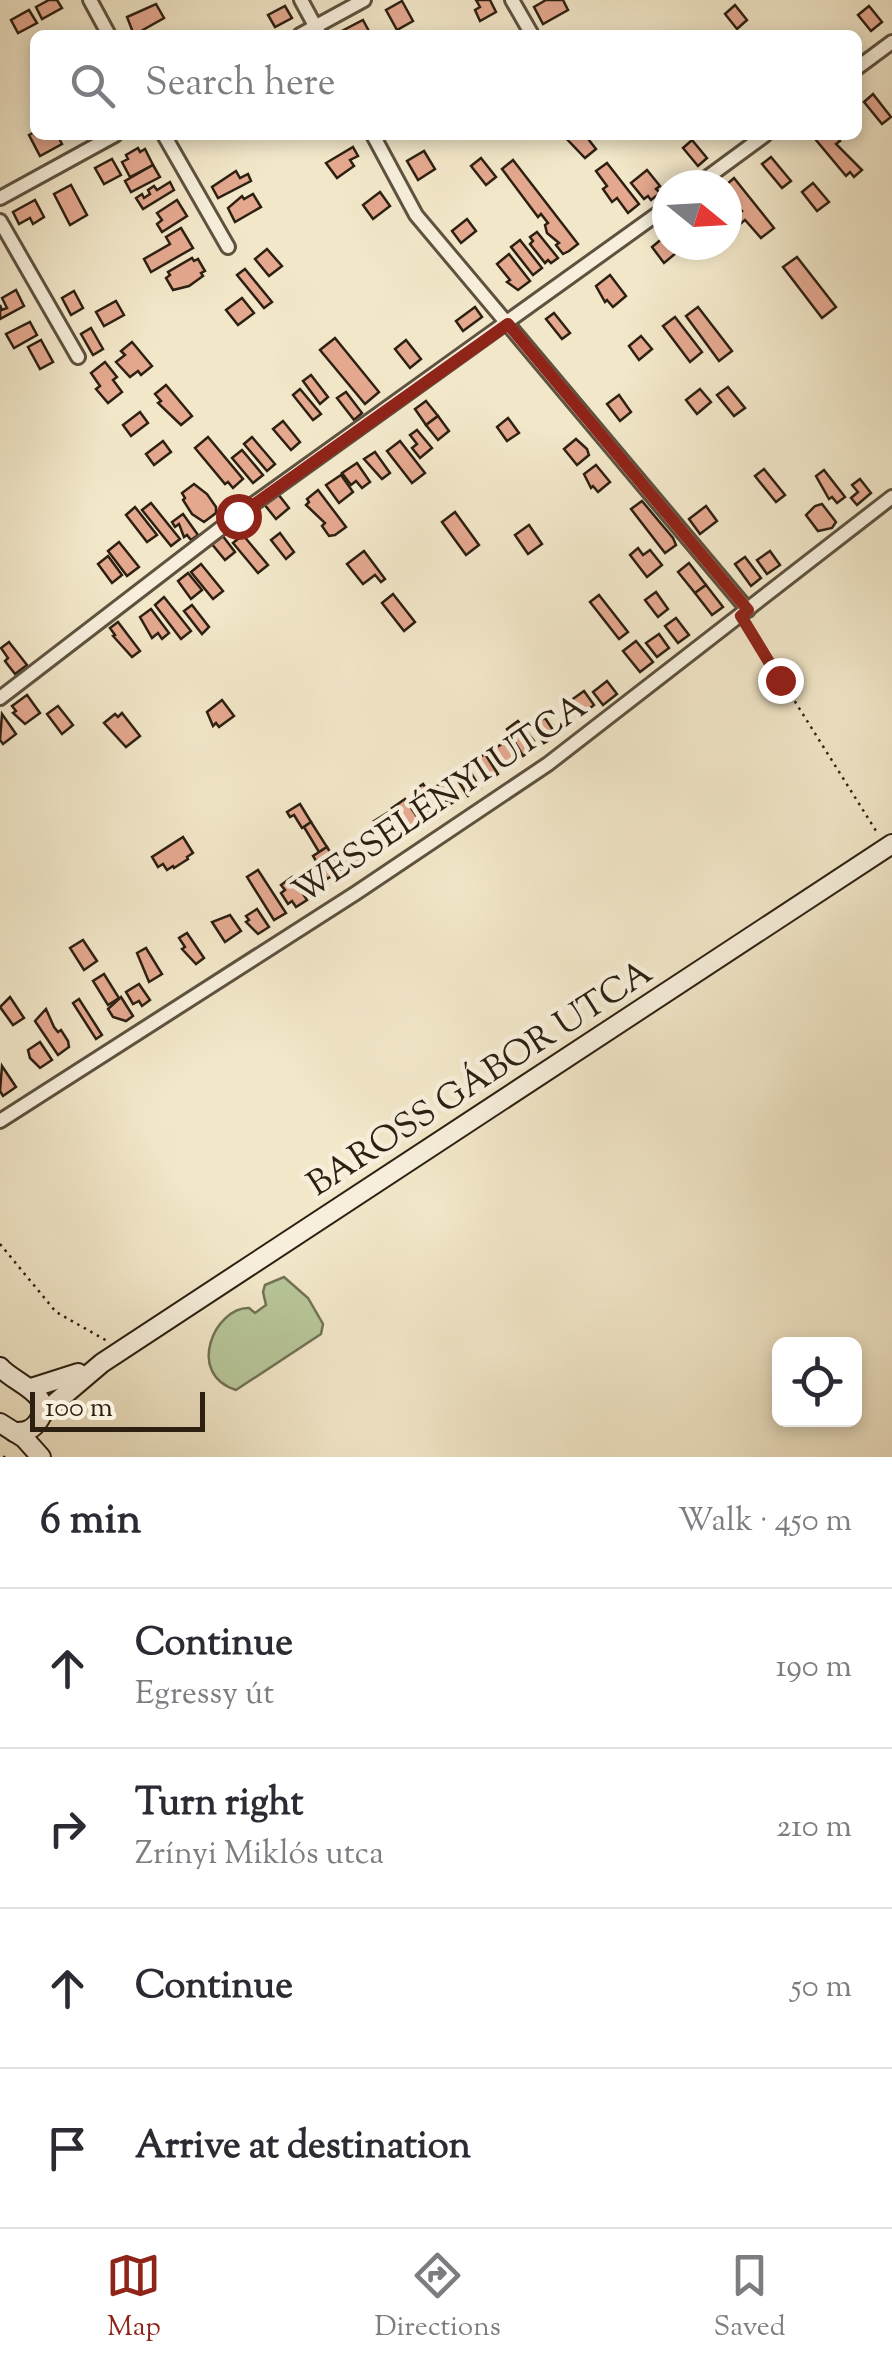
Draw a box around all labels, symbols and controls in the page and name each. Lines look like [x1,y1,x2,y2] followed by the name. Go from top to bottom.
[30,30,862,140] search box
[65,58,120,113] icon: search
[145,58,336,112] text: Search here
[652,170,742,260] north arrow
[216,494,262,540] route start
[758,658,804,704] route end
[284,683,598,919] street label: WESSELÉNYI UTCA
[298,949,664,1211] street label: BAROSS GÁBOR UTCA
[772,1337,862,1427] map controls
[772,1337,862,1427] button: locate
[30,1387,205,1432] scale bar
[45,1389,113,1429] text: 100 m
[40,1492,141,1552] text: 6 min
[678,1499,852,1545] text: Walk · 450 m
[135,1618,293,1672] text: Continue
[40,1641,95,1696] icon: ahead
[776,1645,852,1691] text: 190 m
[135,1672,274,1718] text: Egressy út
[135,1778,303,1832] text: Turn right
[40,1801,95,1856] icon: right
[776,1805,852,1851] text: 210 m
[135,1832,384,1878] text: Zrínyi Miklós utca
[40,1961,95,2016] icon: ahead
[135,1961,293,2015] text: Continue
[791,1965,852,2011] text: 50 m
[40,2121,95,2176] icon: arrive
[135,2121,471,2175] text: Arrive at destination
[106,2248,161,2348] tab: Map
[374,2248,501,2348] tab: Directions
[714,2248,786,2348] tab: Saved

